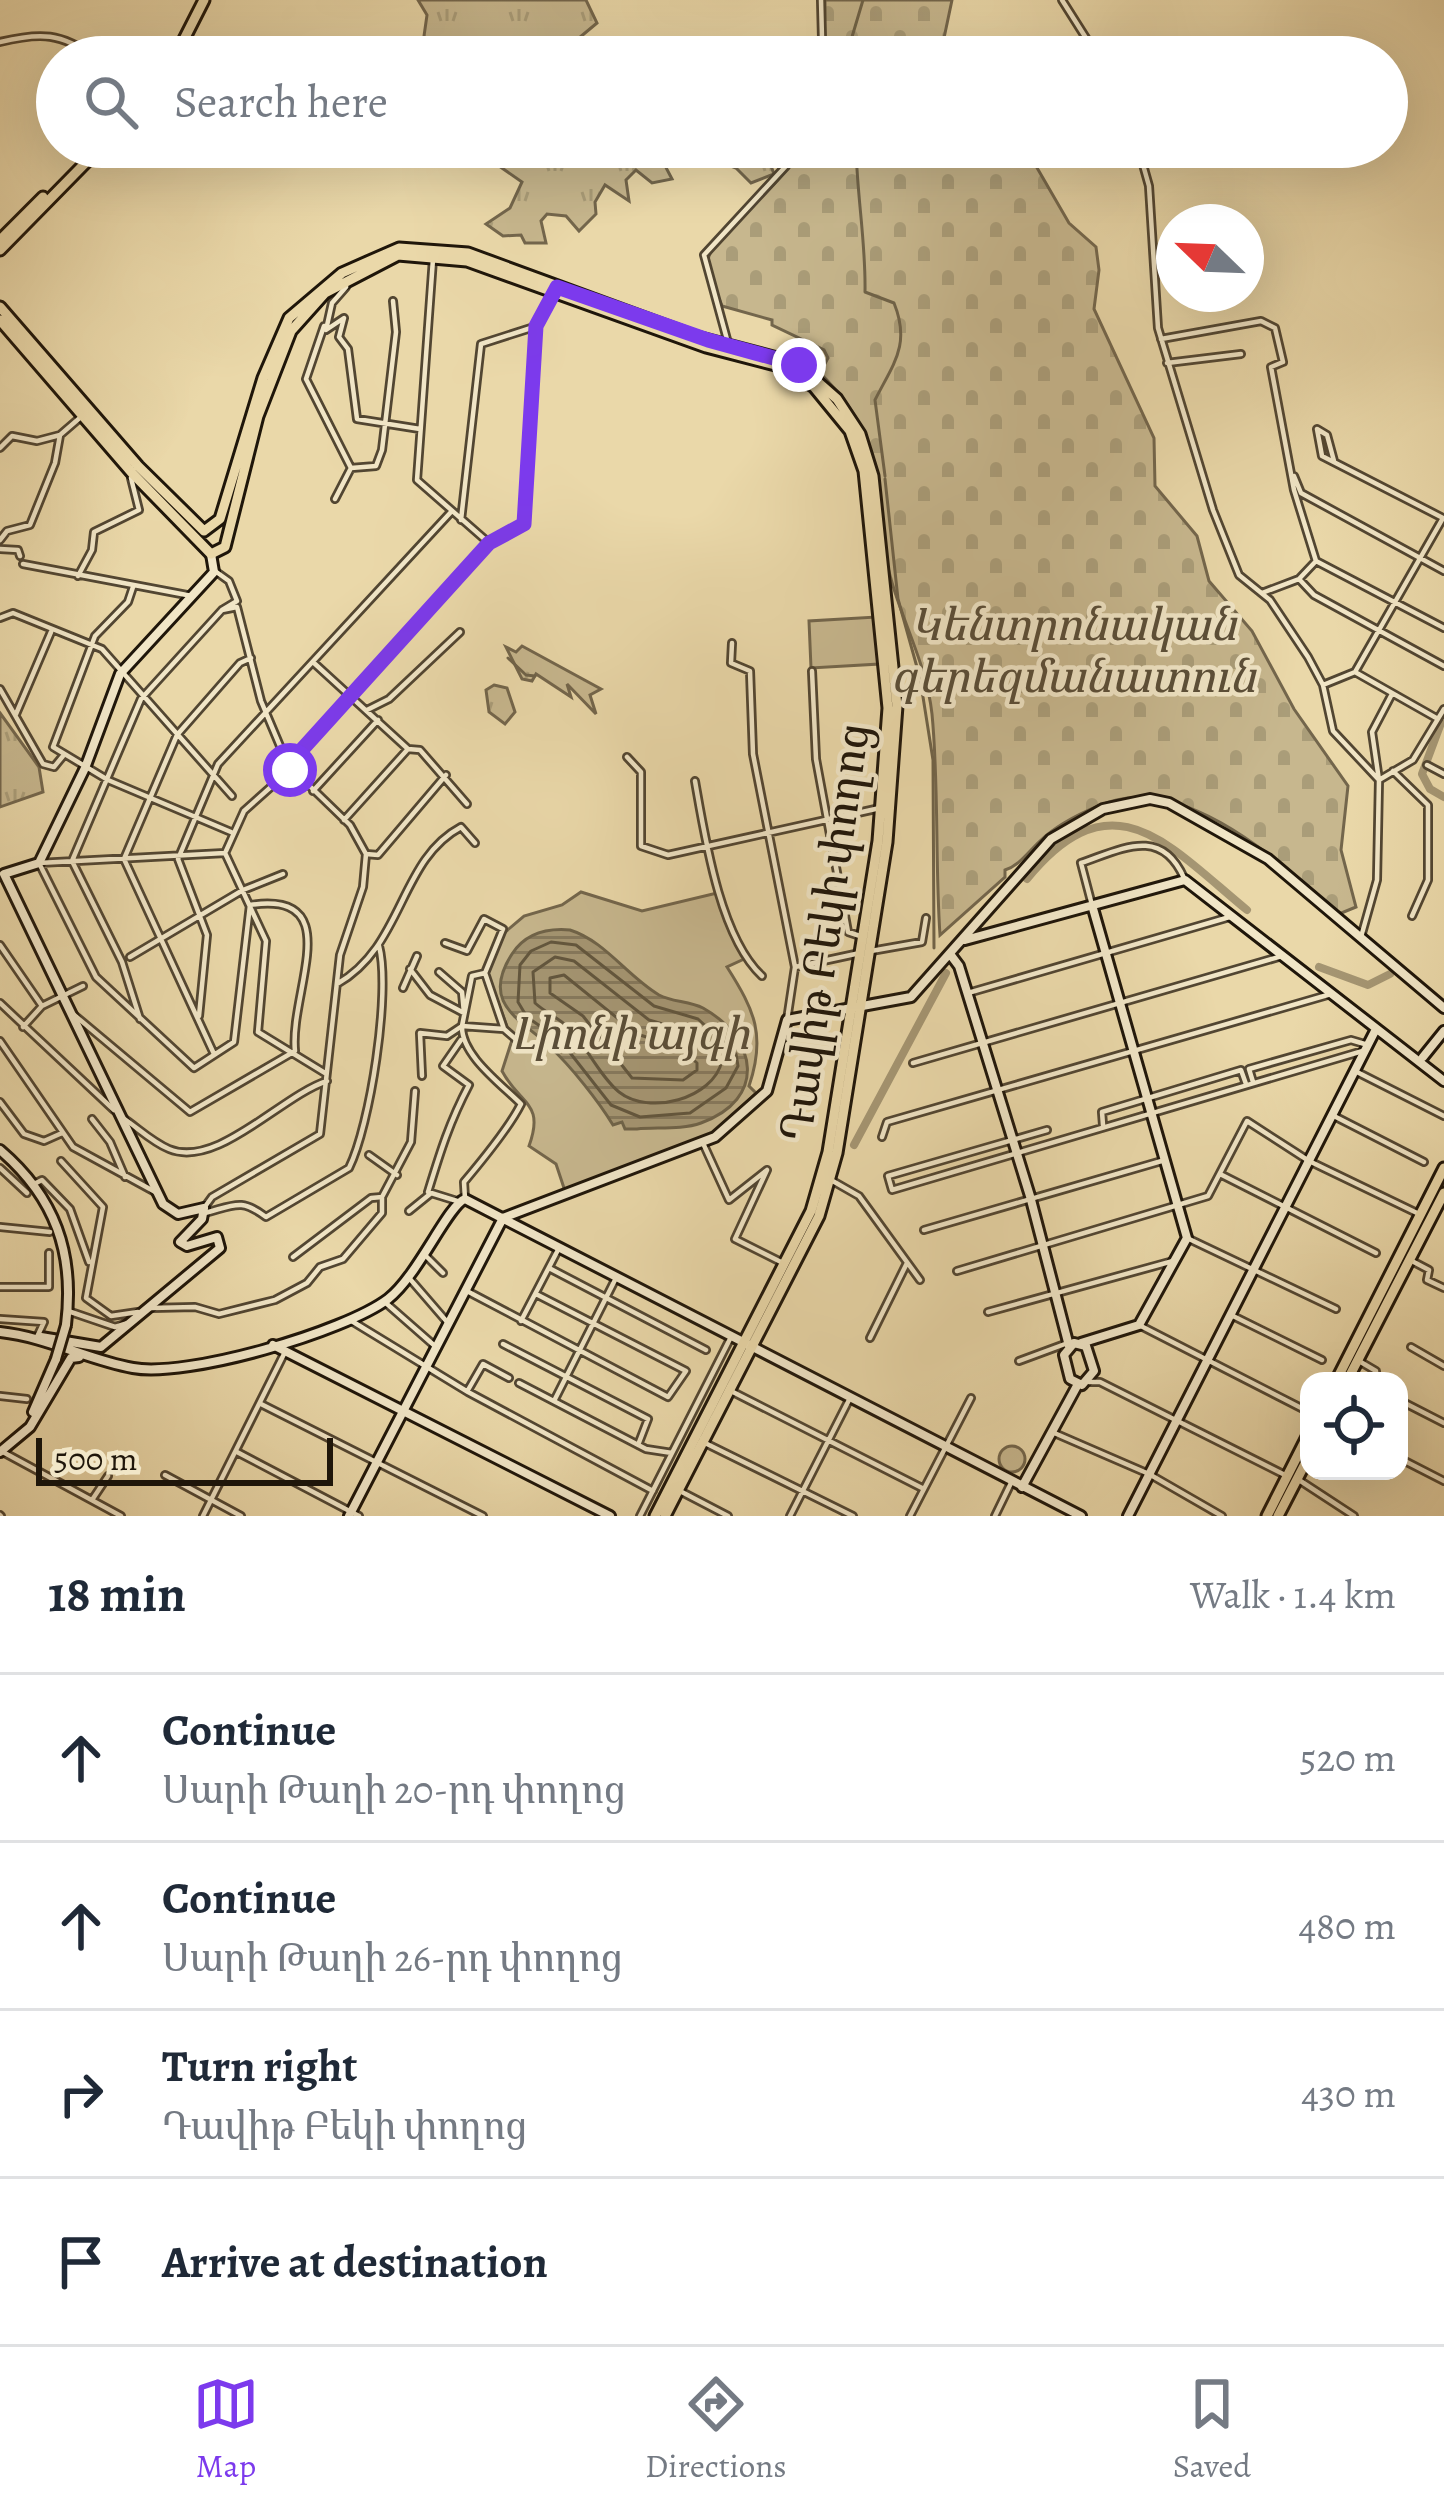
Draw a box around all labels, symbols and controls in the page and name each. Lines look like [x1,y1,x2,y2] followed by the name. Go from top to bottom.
[36,36,1408,168] search box
[78,69,144,135] icon: search
[174,71,388,133] text: Search here
[1156,204,1264,312] north arrow
[772,338,826,392] route end
[891,594,1258,708] park label: Կենտրոնական գերեզմանատուն
[765,719,885,1145] street label: Դավիթ Բեկի փողոց
[263,743,317,797] route start
[511,1003,750,1065] park label: Լիոնի այգի
[1300,1372,1408,1480] map controls
[1300,1372,1408,1480] button: locate
[36,1432,333,1485] scale bar
[54,1436,137,1481] text: 500 m
[48,1559,186,1629] text: 18 min
[1190,1568,1396,1621] text: Walk · 1.4 km
[162,1699,336,1761] text: Continue
[48,1725,114,1791] icon: ahead
[1300,1731,1396,1784] text: 520 m
[162,1763,626,1816] text: Սարի Թաղի 20-րդ փողոց
[162,1867,336,1929] text: Continue
[48,1893,114,1959] icon: ahead
[1298,1899,1396,1952] text: 480 m
[162,1931,623,1984] text: Սարի Թաղի 26-րդ փողոց
[162,2035,357,2097] text: Turn right
[48,2061,114,2127] icon: right
[1301,2067,1396,2120] text: 430 m
[162,2099,527,2152] text: Դավիթ Բեկի փողոց
[48,2229,114,2295] icon: arrive
[162,2231,548,2293] text: Arrive at destination
[193,2371,259,2488] tab: Map
[645,2371,787,2488] tab: Directions
[1173,2371,1251,2488] tab: Saved

